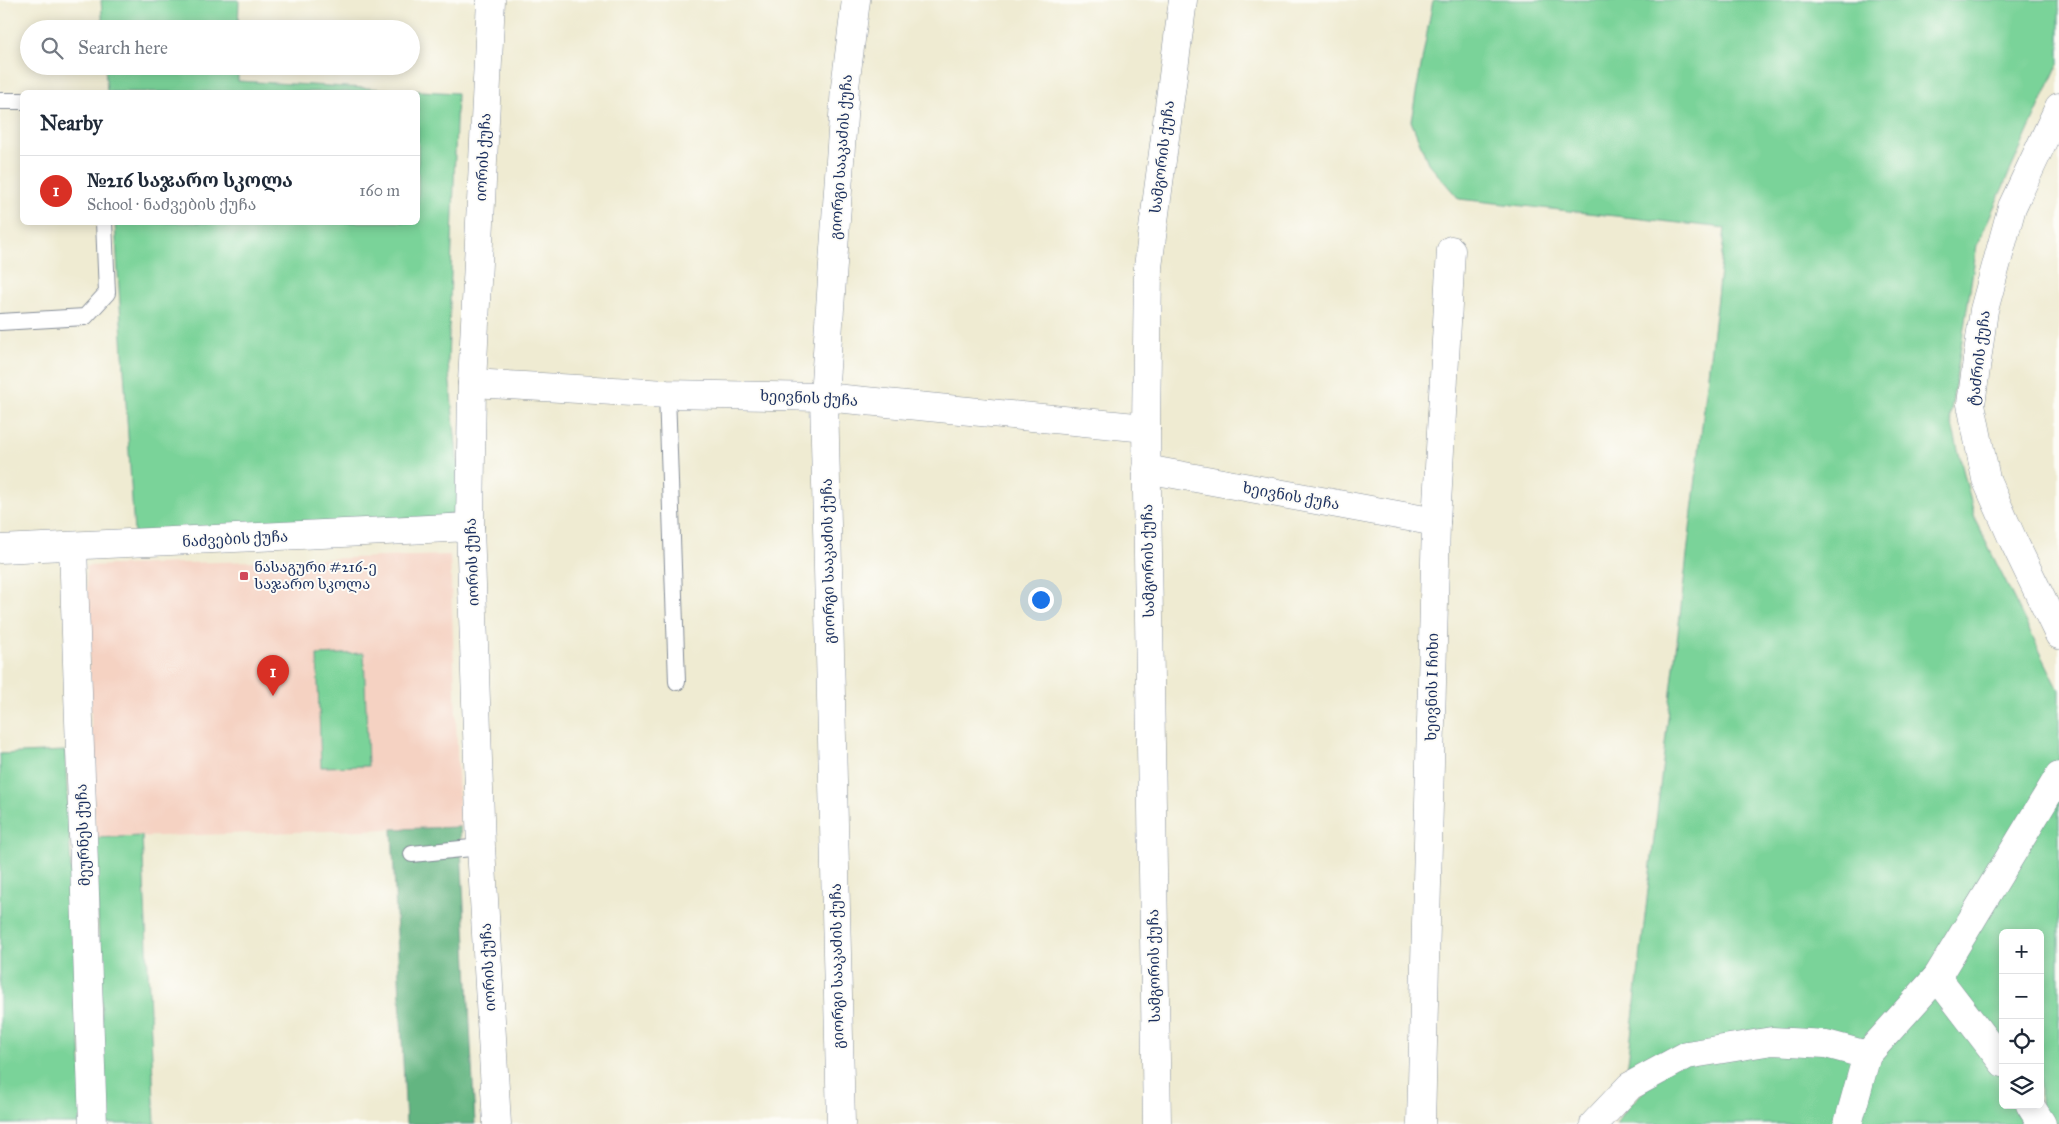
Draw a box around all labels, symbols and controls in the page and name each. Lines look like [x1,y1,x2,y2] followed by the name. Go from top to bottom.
[20,20,420,75] search box
[38,34,66,62] icon: search
[78,36,168,59] text: Search here
[826,74,856,240] street label: გიორგი სააკაძის ქუჩა
[1146,99,1178,215] street label: სამგორის ქუჩა
[40,110,103,136] text: Nearby
[472,112,494,202] street label: იორის ქუჩა
[87,169,293,192] text: №216 საჯარო სკოლა
[53,181,59,200] text: 1
[359,181,400,200] text: 160 m
[87,195,256,214] text: School · ნაძვების ქუჩა
[1964,309,1994,407] street label: ტაძრის ქუჩა
[759,386,859,410] street label: ხეივნის ქუჩა
[818,478,838,644] street label: გიორგი სააკაძის ქუჩა
[1241,479,1341,513] street label: ხეივნის ქუჩა
[1138,504,1158,618] street label: სამგორის ქუჩა
[461,518,483,606] street label: იორის ქუჩა
[181,527,289,551] street label: ნაძვების ქუჩა
[254,558,377,593] place label: ნასაგური #216-ე საჯარო სკოლა
[238,570,250,582] marker: ნასაგური #216-ე საჯარო სკოლა
[1028,587,1054,613] your location
[1422,633,1442,741] street label: ხეივნის I ჩიხი
[257,655,289,696] pin: 1
[72,783,94,887] street label: მეურნეს ქუჩა
[827,883,847,1049] street label: გიორგი სააკაძის ქუჩა
[1144,909,1164,1023] street label: სამგორის ქუჩა
[477,922,499,1012] street label: იორის ქუჩა
[1999,929,2044,1109] map controls
[1999,929,2044,974] button: +
[1999,974,2044,1019] button: −
[1999,1019,2044,1064] button: locate
[1999,1064,2044,1109] button: layers

